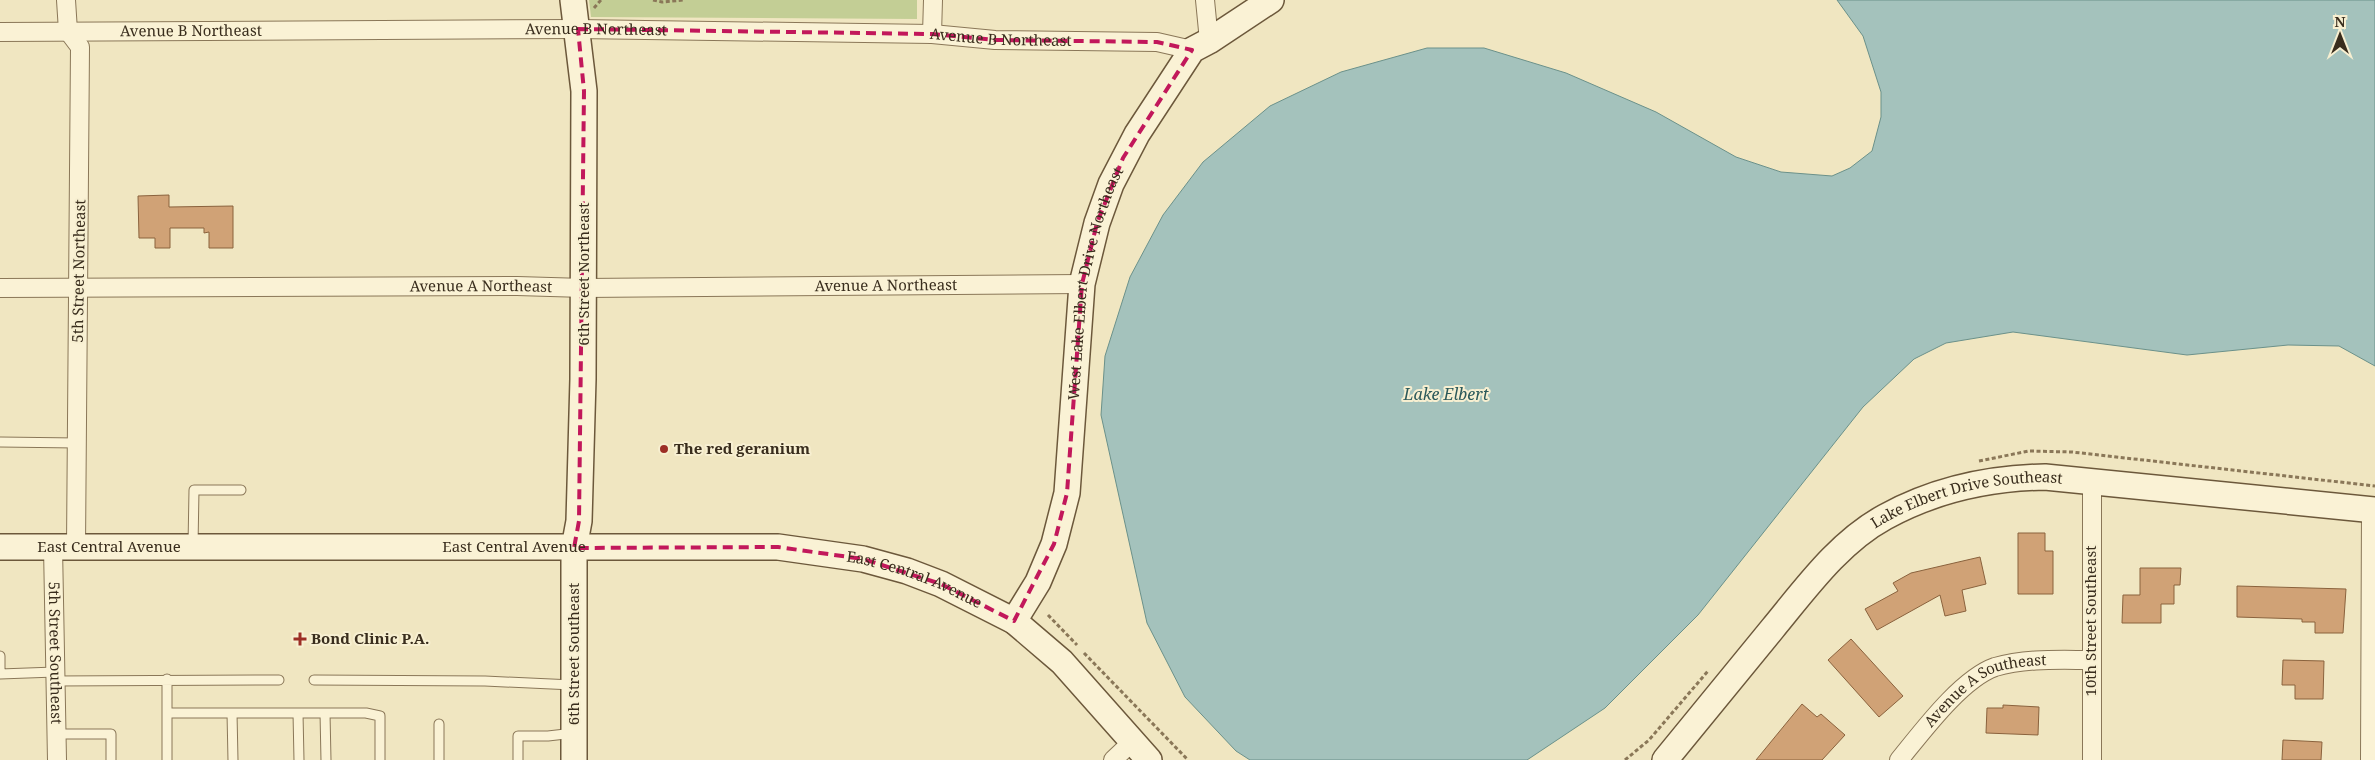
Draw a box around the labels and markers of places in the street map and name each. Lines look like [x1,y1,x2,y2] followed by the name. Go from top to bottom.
[674,438,810,458] place label: The red geranium
[658,443,670,455] marker: The red geranium
[311,628,430,648] place label: Bond Clinic P.A.
[293,632,307,646] marker: Bond Clinic P.A.

